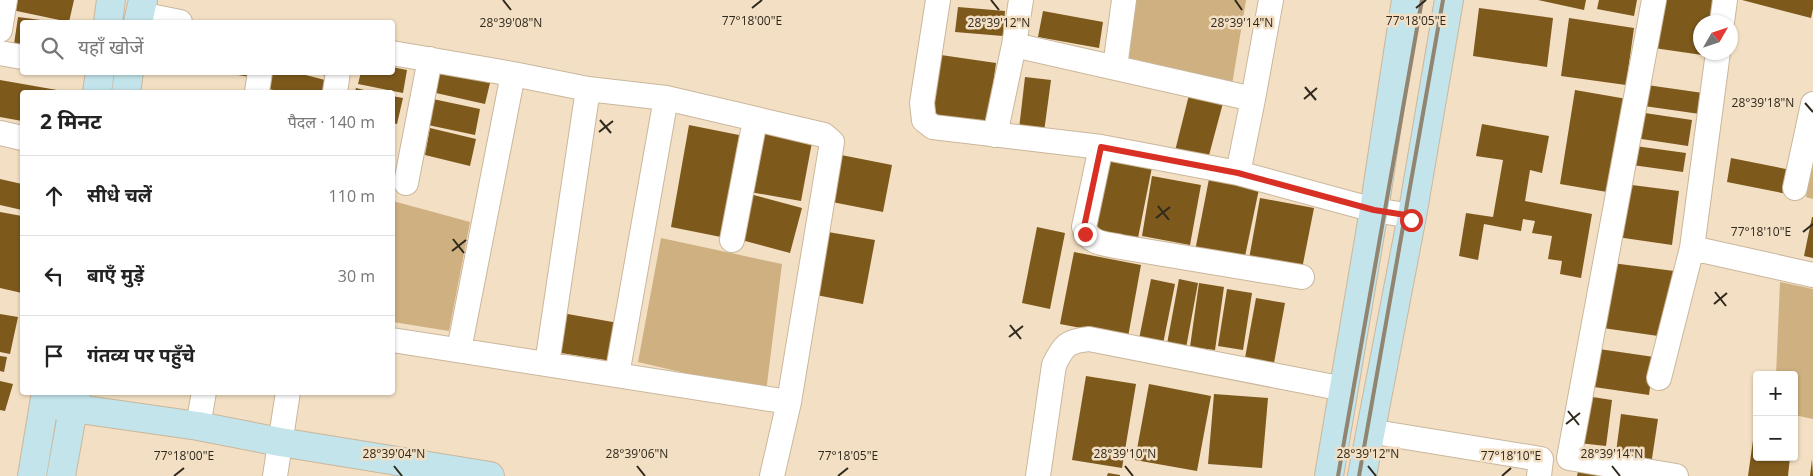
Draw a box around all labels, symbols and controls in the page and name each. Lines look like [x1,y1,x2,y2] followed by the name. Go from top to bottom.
[722,12,782,29] text: 77°18'00"E
[1386,12,1446,29] text: 77°18'05"E
[480,14,542,31] text: 28°39'08"N
[968,14,1030,31] text: 28°39'12"N
[1211,14,1273,31] text: 28°39'14"N
[1693,15,1738,60] north arrow
[20,20,395,75] search box
[38,34,66,62] icon: search
[78,34,144,60] text: यहाँ खोजें
[1732,94,1794,111] text: 28°39'18"N
[40,107,102,135] text: 2 मिनट
[288,111,375,133] text: पैदल · 140 m
[40,182,68,210] icon: ahead
[87,182,152,208] text: सीधे चलें
[329,185,375,207] text: 110 m
[1400,209,1423,232] route start
[1074,223,1097,246] route end
[1731,223,1791,240] text: 77°18'10"E
[40,262,68,290] icon: left
[87,262,144,288] text: बाएँ मुड़ें
[338,265,375,287] text: 30 m
[40,342,68,370] icon: arrive
[87,342,195,368] text: गंतव्य पर पहुँचे
[1753,371,1798,461] map controls
[1753,371,1798,416] button: +
[1753,416,1798,461] button: −
[363,445,425,462] text: 28°39'04"N
[606,445,668,462] text: 28°39'06"N
[1094,445,1156,462] text: 28°39'10"N
[1337,445,1399,462] text: 28°39'12"N
[1581,445,1643,462] text: 28°39'14"N
[154,447,214,464] text: 77°18'00"E
[818,447,878,464] text: 77°18'05"E
[1481,447,1541,464] text: 77°18'10"E

